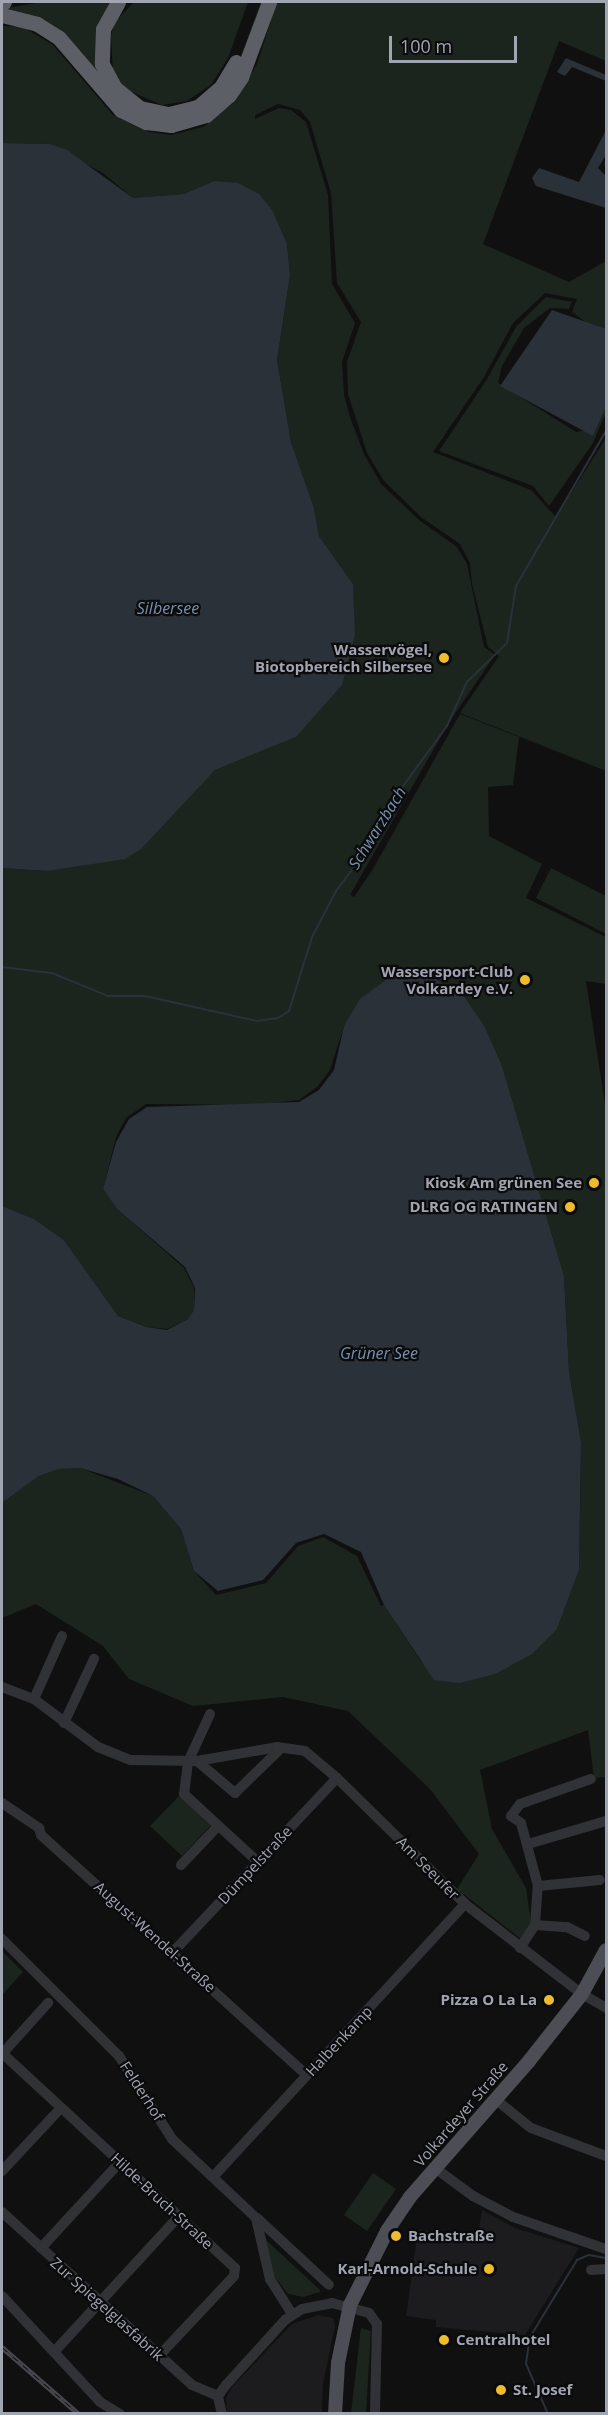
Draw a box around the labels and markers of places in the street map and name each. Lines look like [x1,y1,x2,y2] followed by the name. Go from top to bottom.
[255,640,432,675] place label: Wasservögel, Biotopbereich Silbersee
[437,651,451,665] marker: Wasservögel, Biotopbereich Silbersee
[381,962,513,997] place label: Wassersport-Club Volkardey e.V.
[518,973,532,987] marker: Wassersport-Club Volkardey e.V.
[425,1174,582,1192] place label: Kiosk Am grünen See
[587,1176,601,1190] marker: Kiosk Am grünen See
[410,1198,558,1216] place label: DLRG OG RATINGEN
[563,1200,577,1214] marker: DLRG OG RATINGEN
[441,1991,537,2009] place label: Pizza O La La
[542,1993,556,2007] marker: Pizza O La La
[408,2227,494,2245] place label: Bachstraße
[389,2229,403,2243] marker: Bachstraße
[337,2260,477,2278] place label: Karl-Arnold-Schule
[482,2262,496,2276] marker: Karl-Arnold-Schule
[456,2331,550,2349] place label: Centralhotel
[437,2333,451,2347] marker: Centralhotel
[513,2381,572,2399] place label: St. Josef
[494,2383,508,2397] marker: St. Josef

